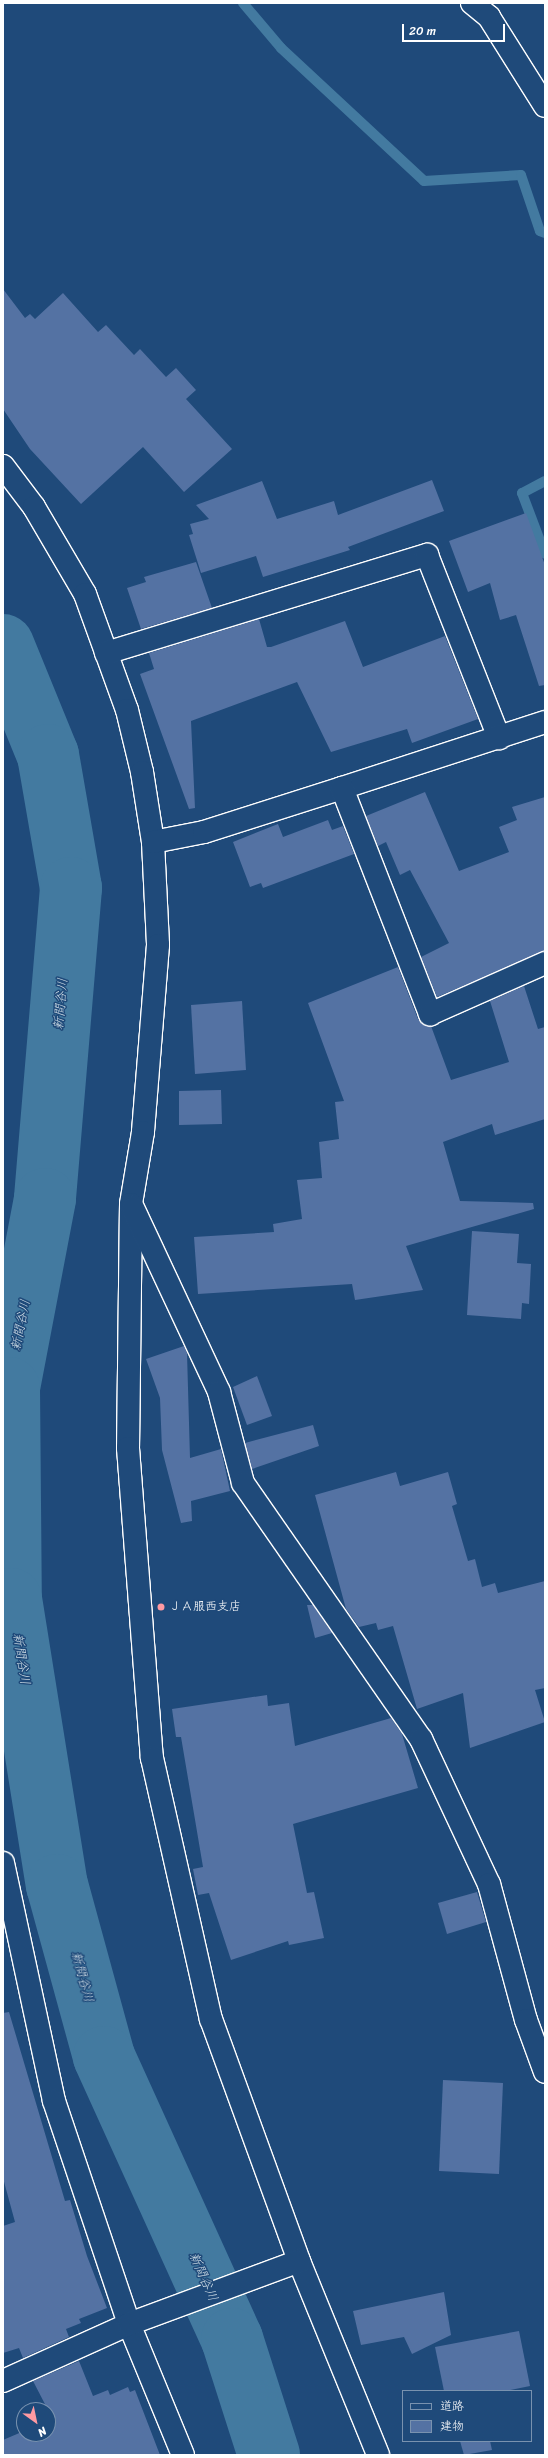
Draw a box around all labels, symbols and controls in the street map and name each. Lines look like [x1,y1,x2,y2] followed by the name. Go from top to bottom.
[404,16,507,42] scale bar
[409,20,436,42] text: 20 m
[51,977,71,1031] water label: 新間谷川
[8,1298,34,1352] water label: 新間谷川
[169,1600,241,1614] place label: ＪＡ服西支店
[156,1602,166,1612] marker: ＪＡ服西支店
[9,1632,33,1686] water label: 新間谷川
[68,1950,96,2004] water label: 新間谷川
[185,2250,221,2304] water label: 新間谷川
[402,2390,532,2442] legend
[440,2395,464,2417] text: 道路
[16,2402,56,2442] north arrow
[440,2415,464,2437] text: 建物
[34,2422,51,2442] text: N

